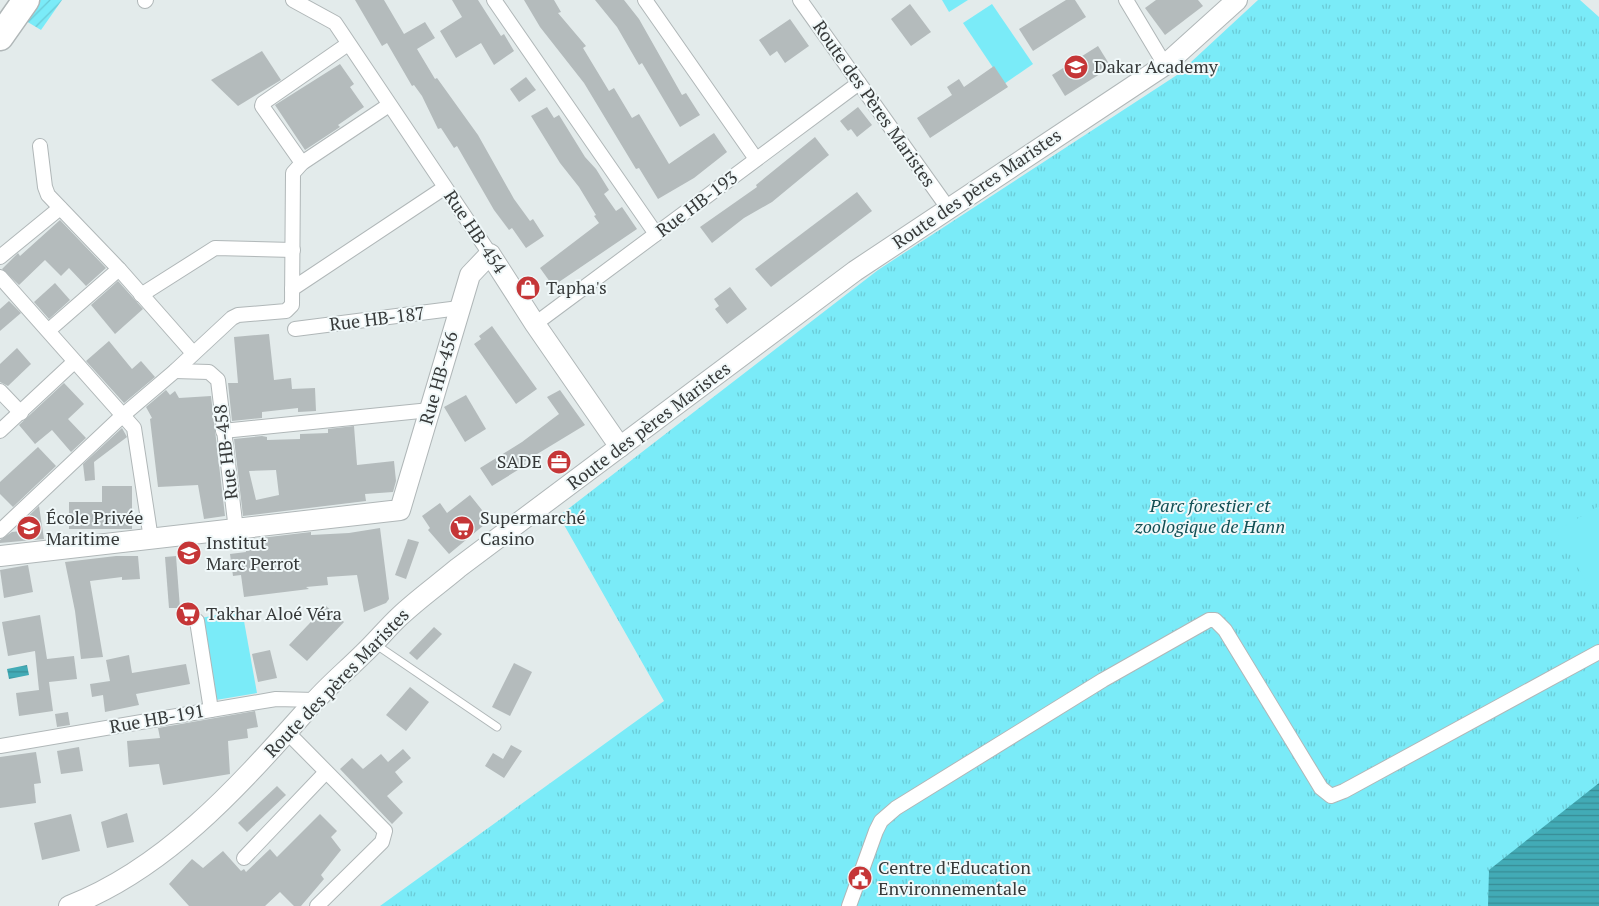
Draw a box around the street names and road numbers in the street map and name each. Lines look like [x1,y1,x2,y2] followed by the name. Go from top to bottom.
[808,15,942,192] street label: Route des Pères Maristes
[887,123,1065,254] street label: Route des pères Maristes
[651,165,742,242] street label: Rue HB-193
[439,185,513,278] street label: Rue HB-454
[328,300,426,336] street label: Rue HB-187
[413,328,463,427] street label: Rue HB-456
[562,356,735,495] street label: Route des pères Maristes
[207,403,243,501] street label: Rue HB-458
[259,603,414,762] street label: Route des pères Maristes
[108,698,206,738] street label: Rue HB-191

